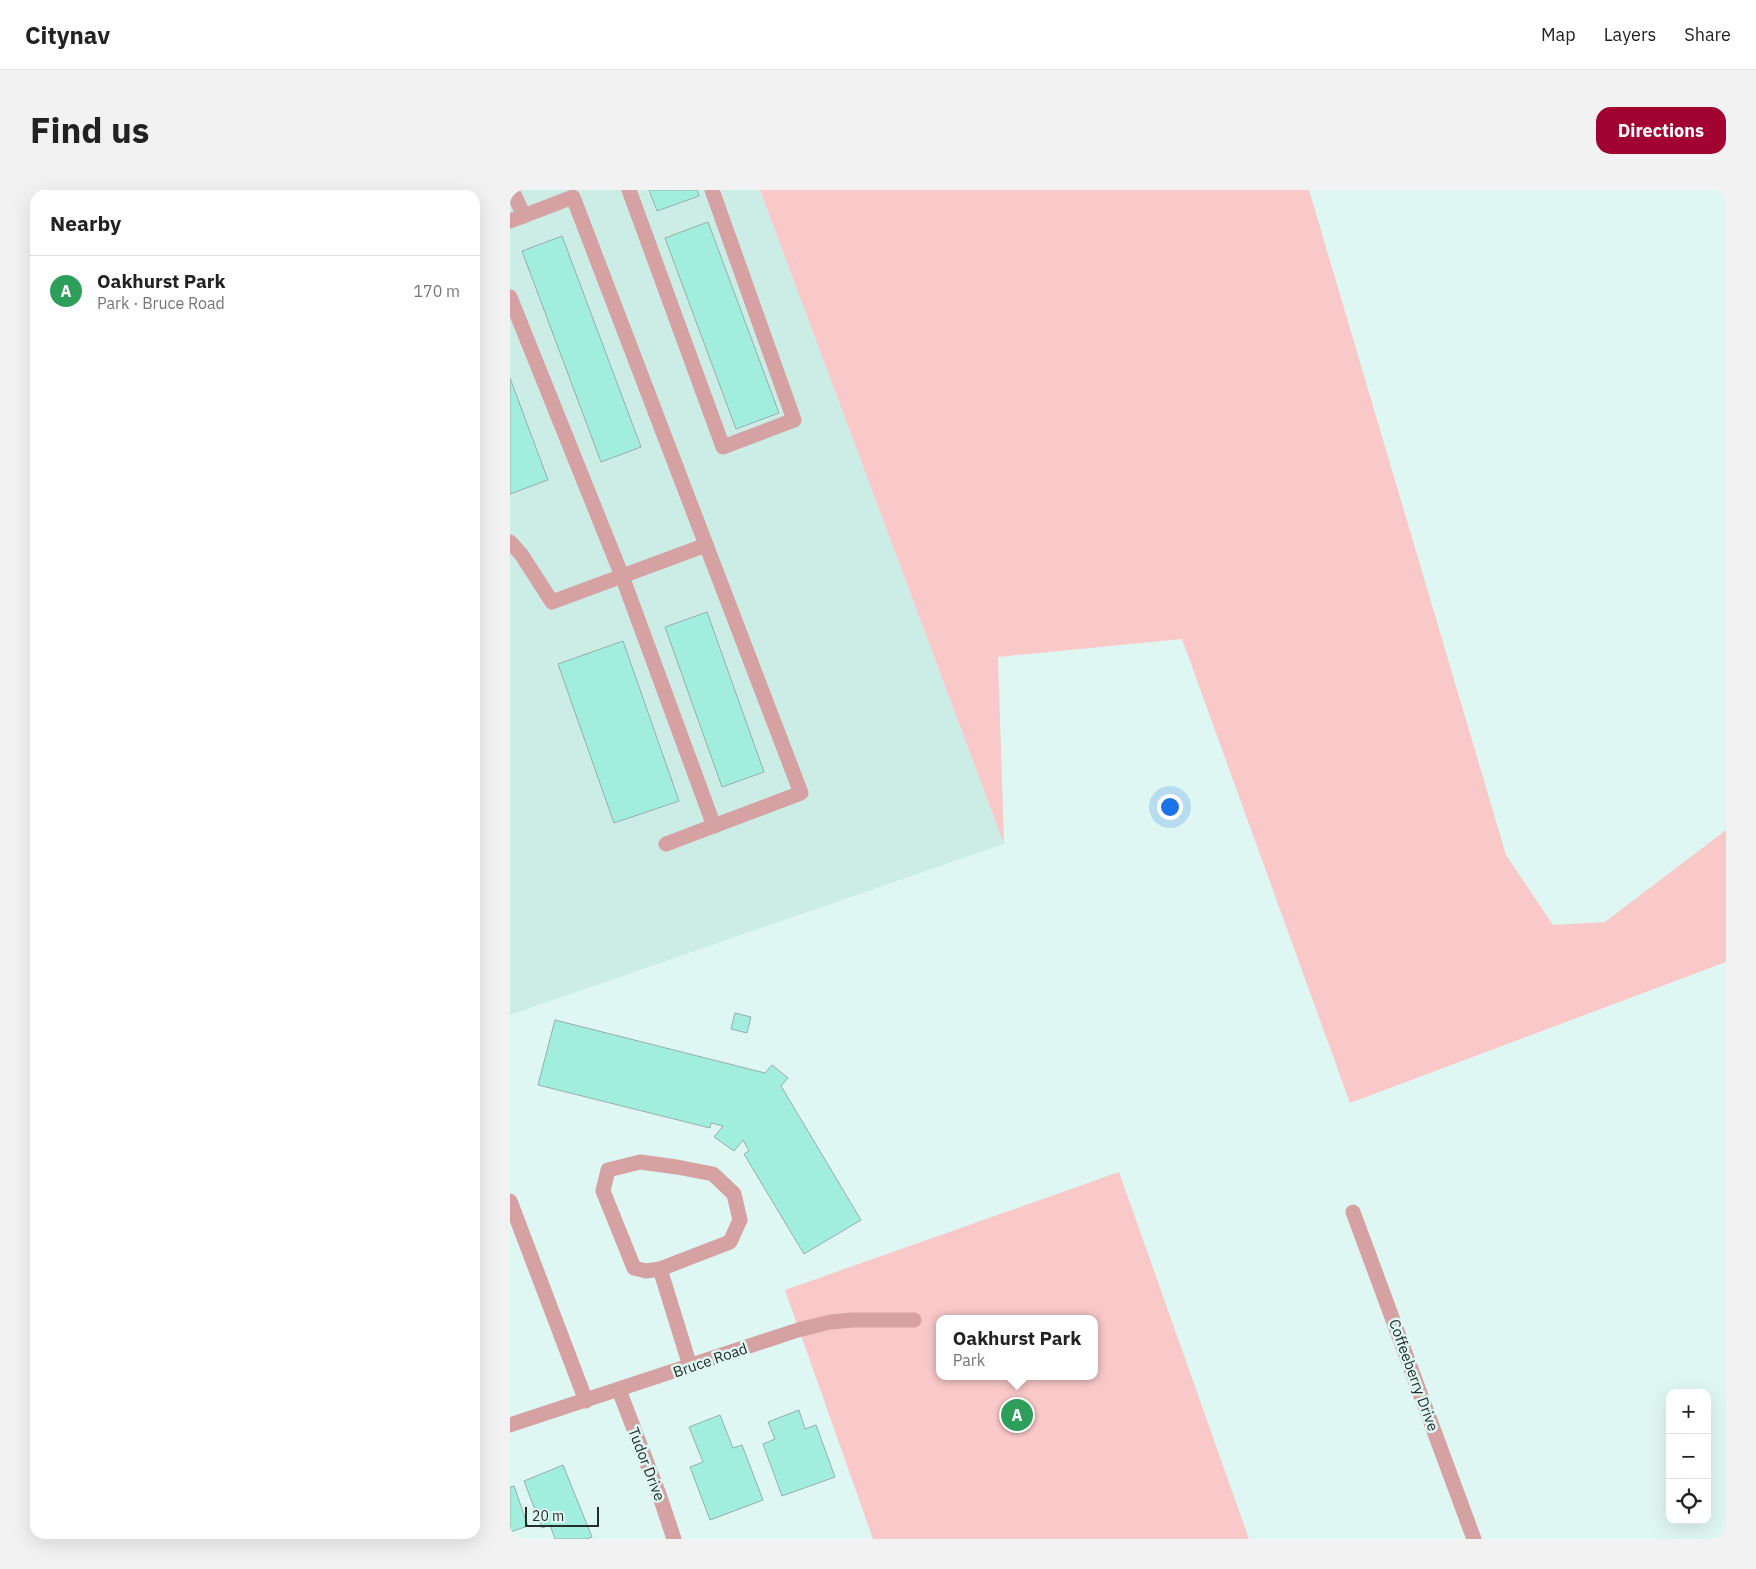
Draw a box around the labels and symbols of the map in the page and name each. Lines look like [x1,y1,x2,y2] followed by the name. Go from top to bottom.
[1157,794,1183,820] your location
[1385,1316,1443,1434] street label: Coffeeberry Drive
[670,1338,750,1382] street label: Bruce Road
[1001,1396,1033,1434] pin: A
[624,1425,670,1503] street label: Tudor Drive
[525,1504,599,1527] scale bar

